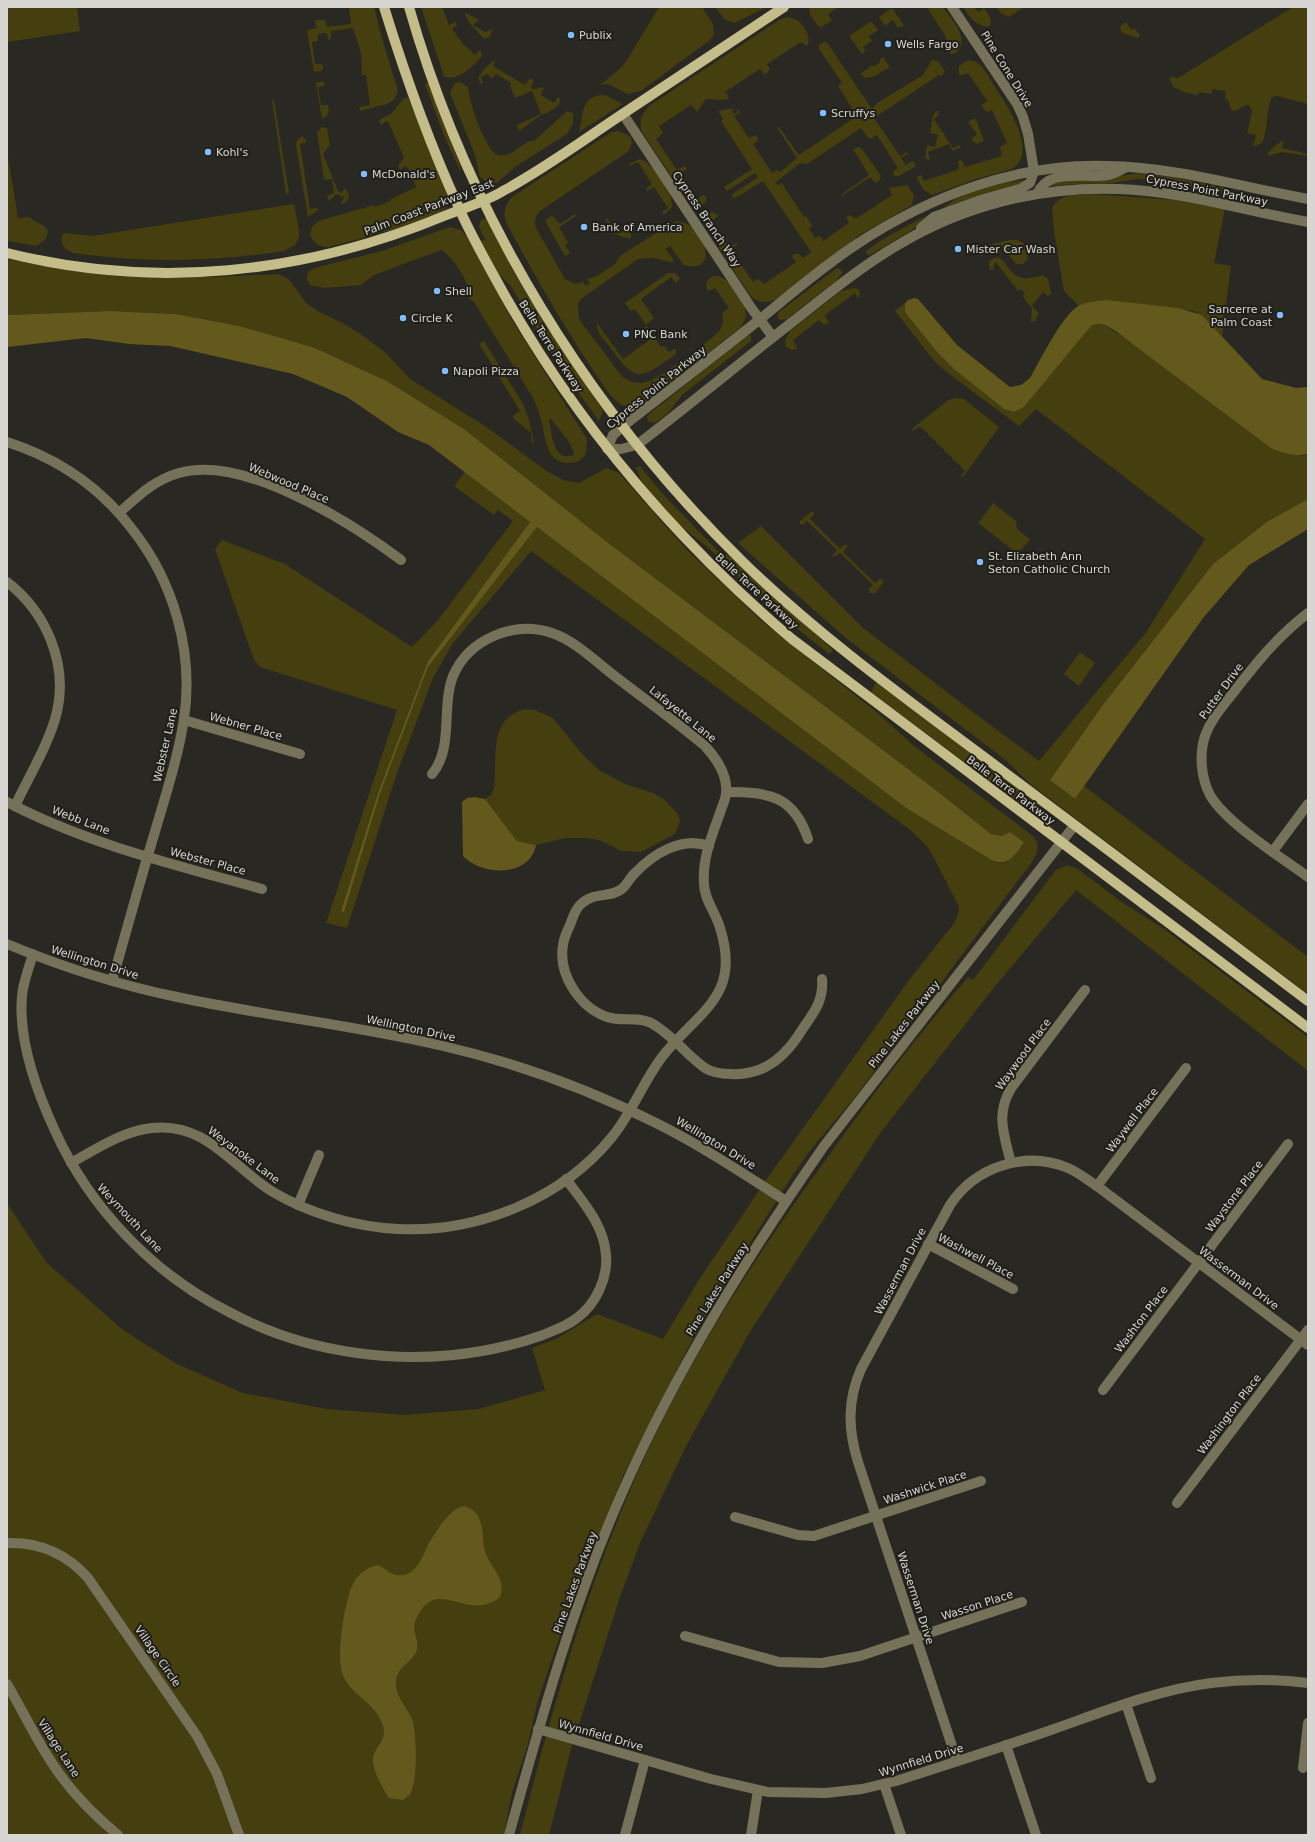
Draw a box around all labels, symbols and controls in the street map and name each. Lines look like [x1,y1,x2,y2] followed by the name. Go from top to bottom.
[579,29,613,42] place label: Publix
[978,29,1035,110] street label: Pine Cone Drive
[566,30,576,40] marker: Publix
[896,38,959,51] place label: Wells Fargo
[883,39,893,49] marker: Wells Fargo
[831,107,876,120] place label: Scruffys
[818,108,828,118] marker: Scruffys
[216,146,248,159] place label: Kohl's
[203,147,213,157] marker: Kohl's
[372,168,436,181] place label: McDonald's
[359,169,369,179] marker: McDonald's
[670,169,744,270] street label: Cypress Branch Way
[1145,172,1269,209] street label: Cypress Point Parkway
[362,176,497,238] street label: Palm Coast Parkway East
[592,221,683,234] place label: Bank of America
[579,222,589,232] marker: Bank of America
[966,243,1055,256] place label: Mister Car Wash
[953,244,963,254] marker: Mister Car Wash
[445,285,472,298] place label: Shell
[432,286,442,296] marker: Shell
[516,298,585,395] street label: Belle Terre Parkway
[1209,303,1273,329] place label: Sancerre at Palm Coast
[1275,310,1285,320] marker: Sancerre at Palm Coast
[411,312,453,325] place label: Circle K
[398,313,408,323] marker: Circle K
[634,328,688,341] place label: PNC Bank
[621,329,631,339] marker: PNC Bank
[604,343,709,431] street label: Cypress Point Parkway
[453,365,519,378] place label: Napoli Pizza
[440,366,450,376] marker: Napoli Pizza
[247,461,331,506] street label: Webwood Place
[988,550,1110,576] place label: St. Elizabeth Ann Seton Catholic Church
[712,551,801,632] street label: Belle Terre Parkway
[975,557,985,567] marker: St. Elizabeth Ann Seton Catholic Church
[1197,661,1246,722] street label: Putter Drive
[647,683,719,745] street label: Lafayette Lane
[151,707,180,783] street label: Webster Lane
[208,710,284,743] street label: Webner Place
[964,753,1058,828] street label: Belle Terre Parkway
[50,803,112,838] street label: Webb Lane
[168,845,247,878] street label: Webster Place
[49,943,140,982] street label: Wellington Drive
[866,978,943,1071] street label: Pine Lakes Parkway
[365,1013,457,1044] street label: Wellington Drive
[993,1016,1054,1093] street label: Waywood Place
[1104,1085,1161,1155] street label: Waywell Place
[673,1114,758,1173] street label: Wellington Drive
[205,1124,282,1187] street label: Weyanoke Lane
[1203,1158,1266,1235] street label: Waystone Place
[94,1181,165,1256] street label: Weymouth Lane
[872,1225,929,1317] street label: Wasserman Drive
[936,1231,1016,1282] street label: Washwell Place
[683,1240,752,1338] street label: Pine Lakes Parkway
[1196,1244,1281,1313] street label: Wasserman Drive
[1112,1283,1171,1355] street label: Washton Place
[1195,1371,1264,1457] street label: Washington Place
[882,1468,969,1507] street label: Washwick Place
[551,1529,600,1635] street label: Pine Lakes Parkway
[894,1550,937,1646] street label: Wasserman Drive
[940,1588,1015,1623] street label: Wasson Place
[132,1623,184,1689] street label: Village Circle
[35,1717,82,1780] street label: Village Lane
[557,1717,645,1754] street label: Wynnfield Drive
[877,1741,965,1780] street label: Wynnfield Drive

